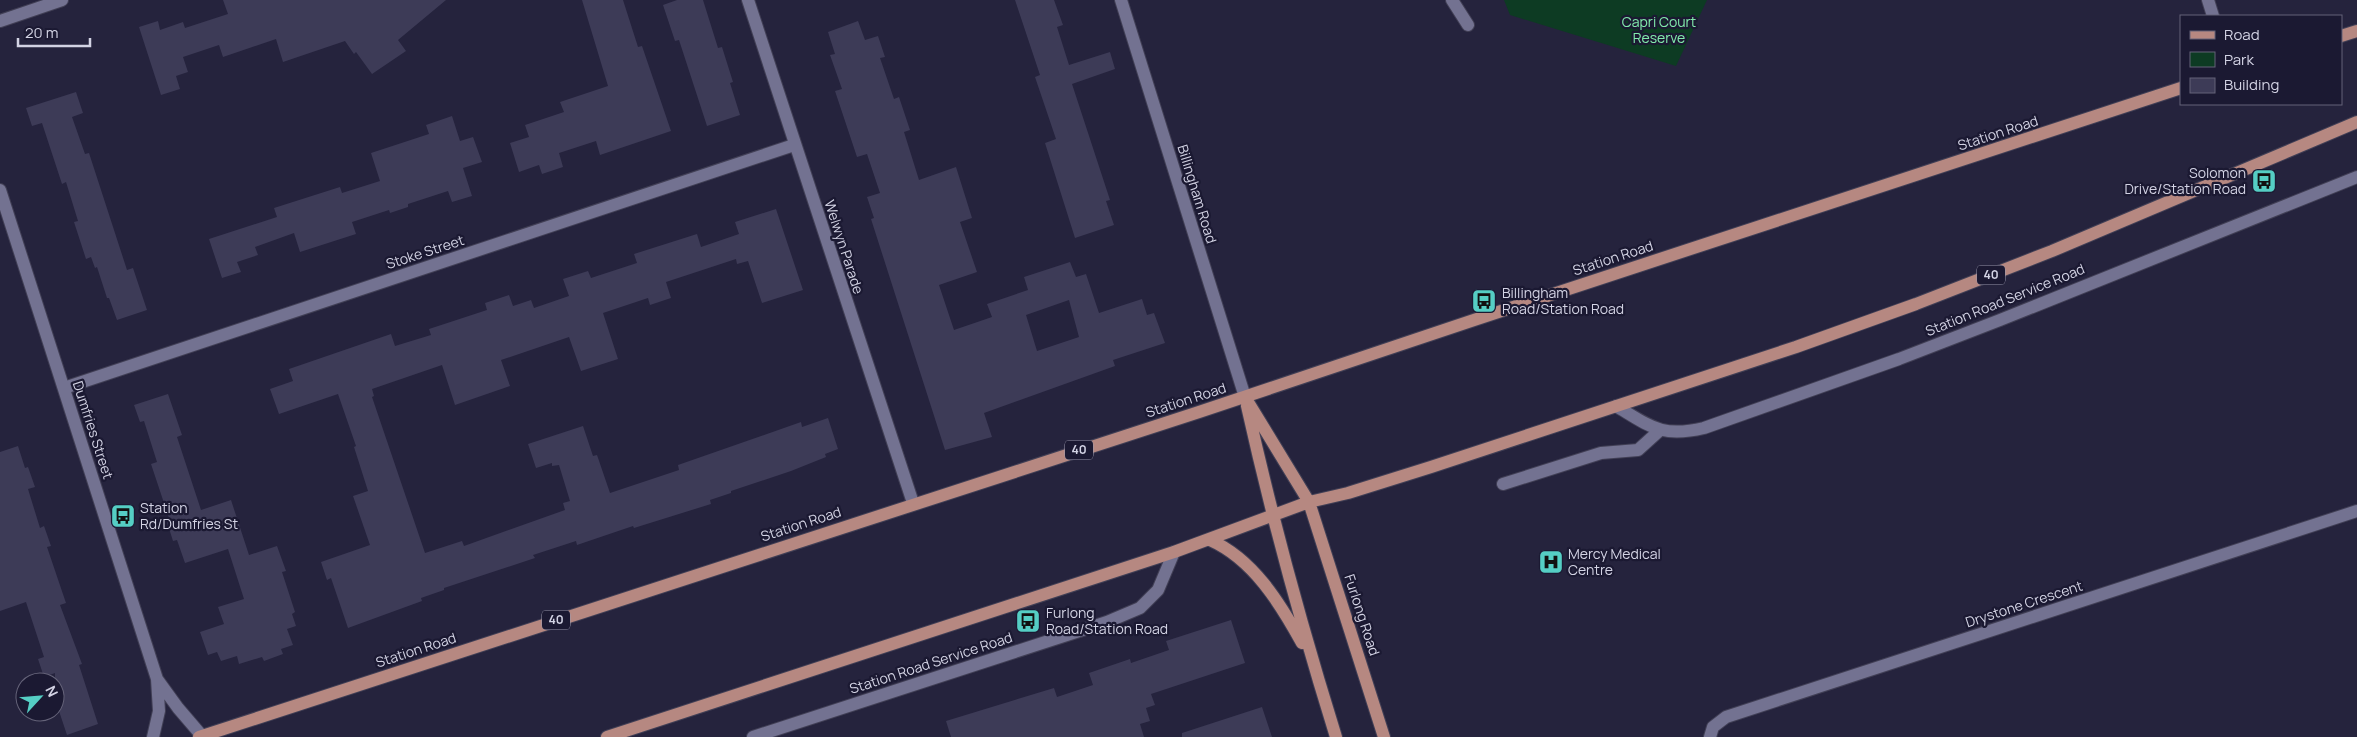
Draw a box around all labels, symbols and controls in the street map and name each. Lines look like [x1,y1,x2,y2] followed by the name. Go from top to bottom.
[1622,12,1697,47] park label: Capri Court Reserve
[18,15,90,47] scale bar
[2180,15,2342,105] legend
[25,22,58,43] text: 20 m
[2224,24,2260,45] text: Road
[2224,49,2254,70] text: Park
[2224,74,2279,95] text: Building
[1955,111,2040,154] street label: Station Road
[1173,142,1222,246] street label: Billingham Road
[2124,163,2246,198] place label: Solomon Drive/Station Road
[2251,168,2277,194] bus stop icon: Solomon Drive/Station Road
[820,197,869,296] street label: Welwyn Parade
[383,230,467,273] street label: Stoke Street
[1570,236,1655,279] street label: Station Road
[1922,259,2087,340] street label: Station Road Service Road
[1977,266,2005,284] road number: 40
[1502,283,1624,318] place label: Billingham Road/Station Road
[1471,288,1497,314] bus stop icon: Billingham Road/Station Road
[69,378,118,482] street label: Dumfries Street
[1143,378,1228,421] street label: Station Road
[1065,440,1093,460] road number: 40
[140,498,238,533] place label: Station Rd/Dumfries St
[758,502,843,545] street label: Station Road
[110,503,136,529] bus stop icon: Station Rd/Dumfries St
[1568,544,1661,579] place label: Mercy Medical Centre
[1538,549,1564,575] hospital icon: Mercy Medical Centre
[1340,572,1385,658] street label: Furlong Road
[1963,576,2085,631] street label: Drystone Crescent
[1046,603,1168,638] place label: Furlong Road/Station Road
[1015,608,1041,634] bus stop icon: Furlong Road/Station Road
[542,610,570,630] road number: 40
[847,627,1015,698] street label: Station Road Service Road
[373,628,458,671] street label: Station Road
[15,672,65,722] north arrow
[41,682,63,700] text: N

